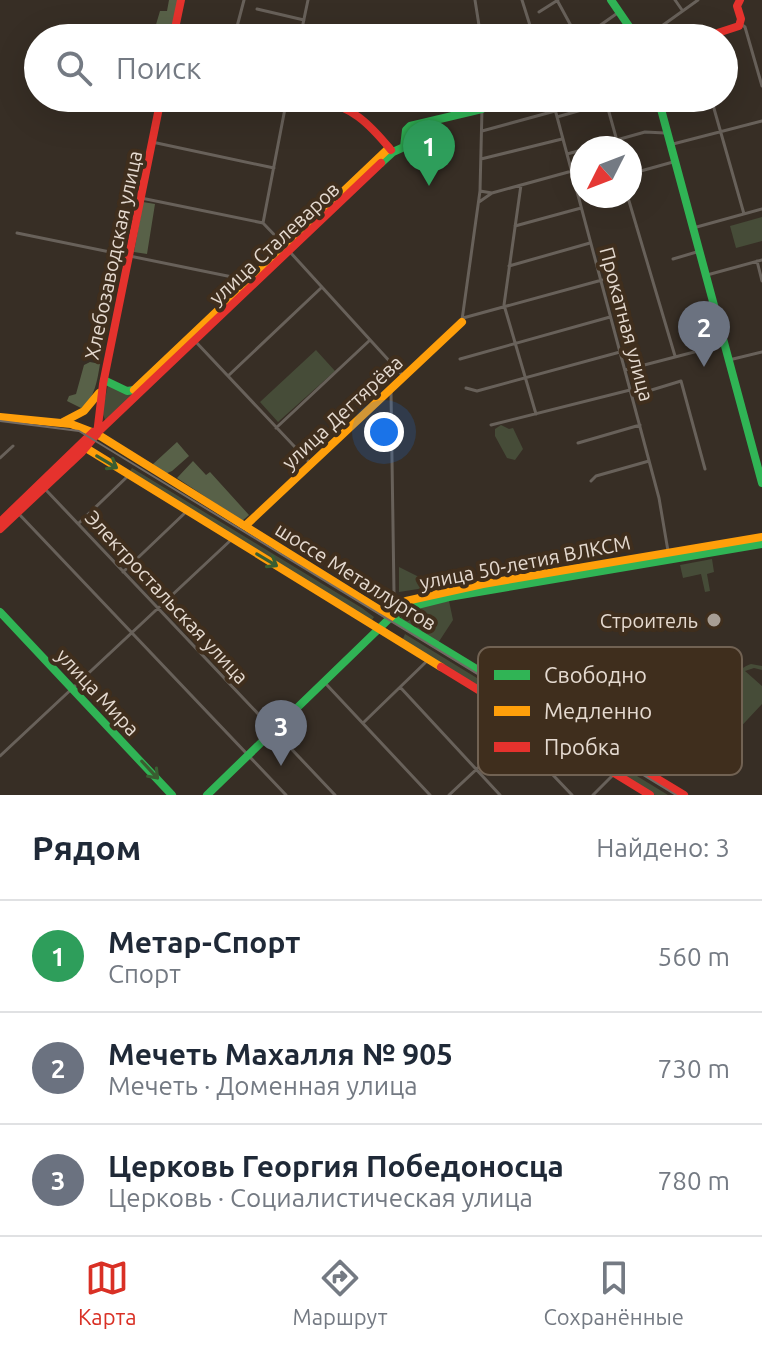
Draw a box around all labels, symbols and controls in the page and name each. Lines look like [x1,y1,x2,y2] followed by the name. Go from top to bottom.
[24,24,738,112] search box
[52,46,96,90] icon: search
[116,51,201,85] text: Поиск
[403,120,455,186] pin: 1
[570,136,642,208] north arrow
[80,148,146,362] street label: Хлебозаводская улица
[204,177,344,309] street label: улица Сталеваров
[595,244,659,404] street label: Прокатная улица
[678,301,730,367] pin: 2
[277,350,407,474] street label: улица Дегтярёва
[364,412,404,452] your location
[95,454,118,470] one-way arrow
[81,506,253,688] street label: Электростальская улица
[271,517,441,635] street label: шоссе Металлургов
[418,530,632,594] street label: улица 50-летия ВЛКСМ
[255,552,278,568] one-way arrow
[600,609,698,632] place label: Cтроитель
[705,611,723,629] marker: Cтроитель
[52,644,144,740] street label: улица Мира
[478,647,742,775] legend
[544,662,647,687] text: Свободно
[544,698,652,723] text: Медленно
[255,700,307,766] pin: 3
[544,734,620,759] text: Пробка
[140,760,159,780] one-way arrow
[32,828,141,866] text: Рядом
[596,833,730,862] text: Найдено: 3
[108,925,301,959] text: Метар-Спорт
[51,942,65,971] text: 1
[658,942,730,971] text: 560 m
[108,959,181,988] text: Спорт
[108,1037,453,1071] text: Мечеть Махалля № 905
[51,1054,65,1083] text: 2
[658,1054,730,1083] text: 730 m
[108,1071,418,1100] text: Мечеть · Доменная улица
[108,1149,564,1183] text: Церковь Георгия Победоносца
[51,1166,65,1195] text: 3
[658,1166,730,1195] text: 780 m
[108,1183,533,1212] text: Церковь · Социалистическая улица
[78,1256,137,1329] tab: Карта
[293,1256,387,1329] tab: Маршрут
[543,1256,684,1329] tab: Сохранённые

